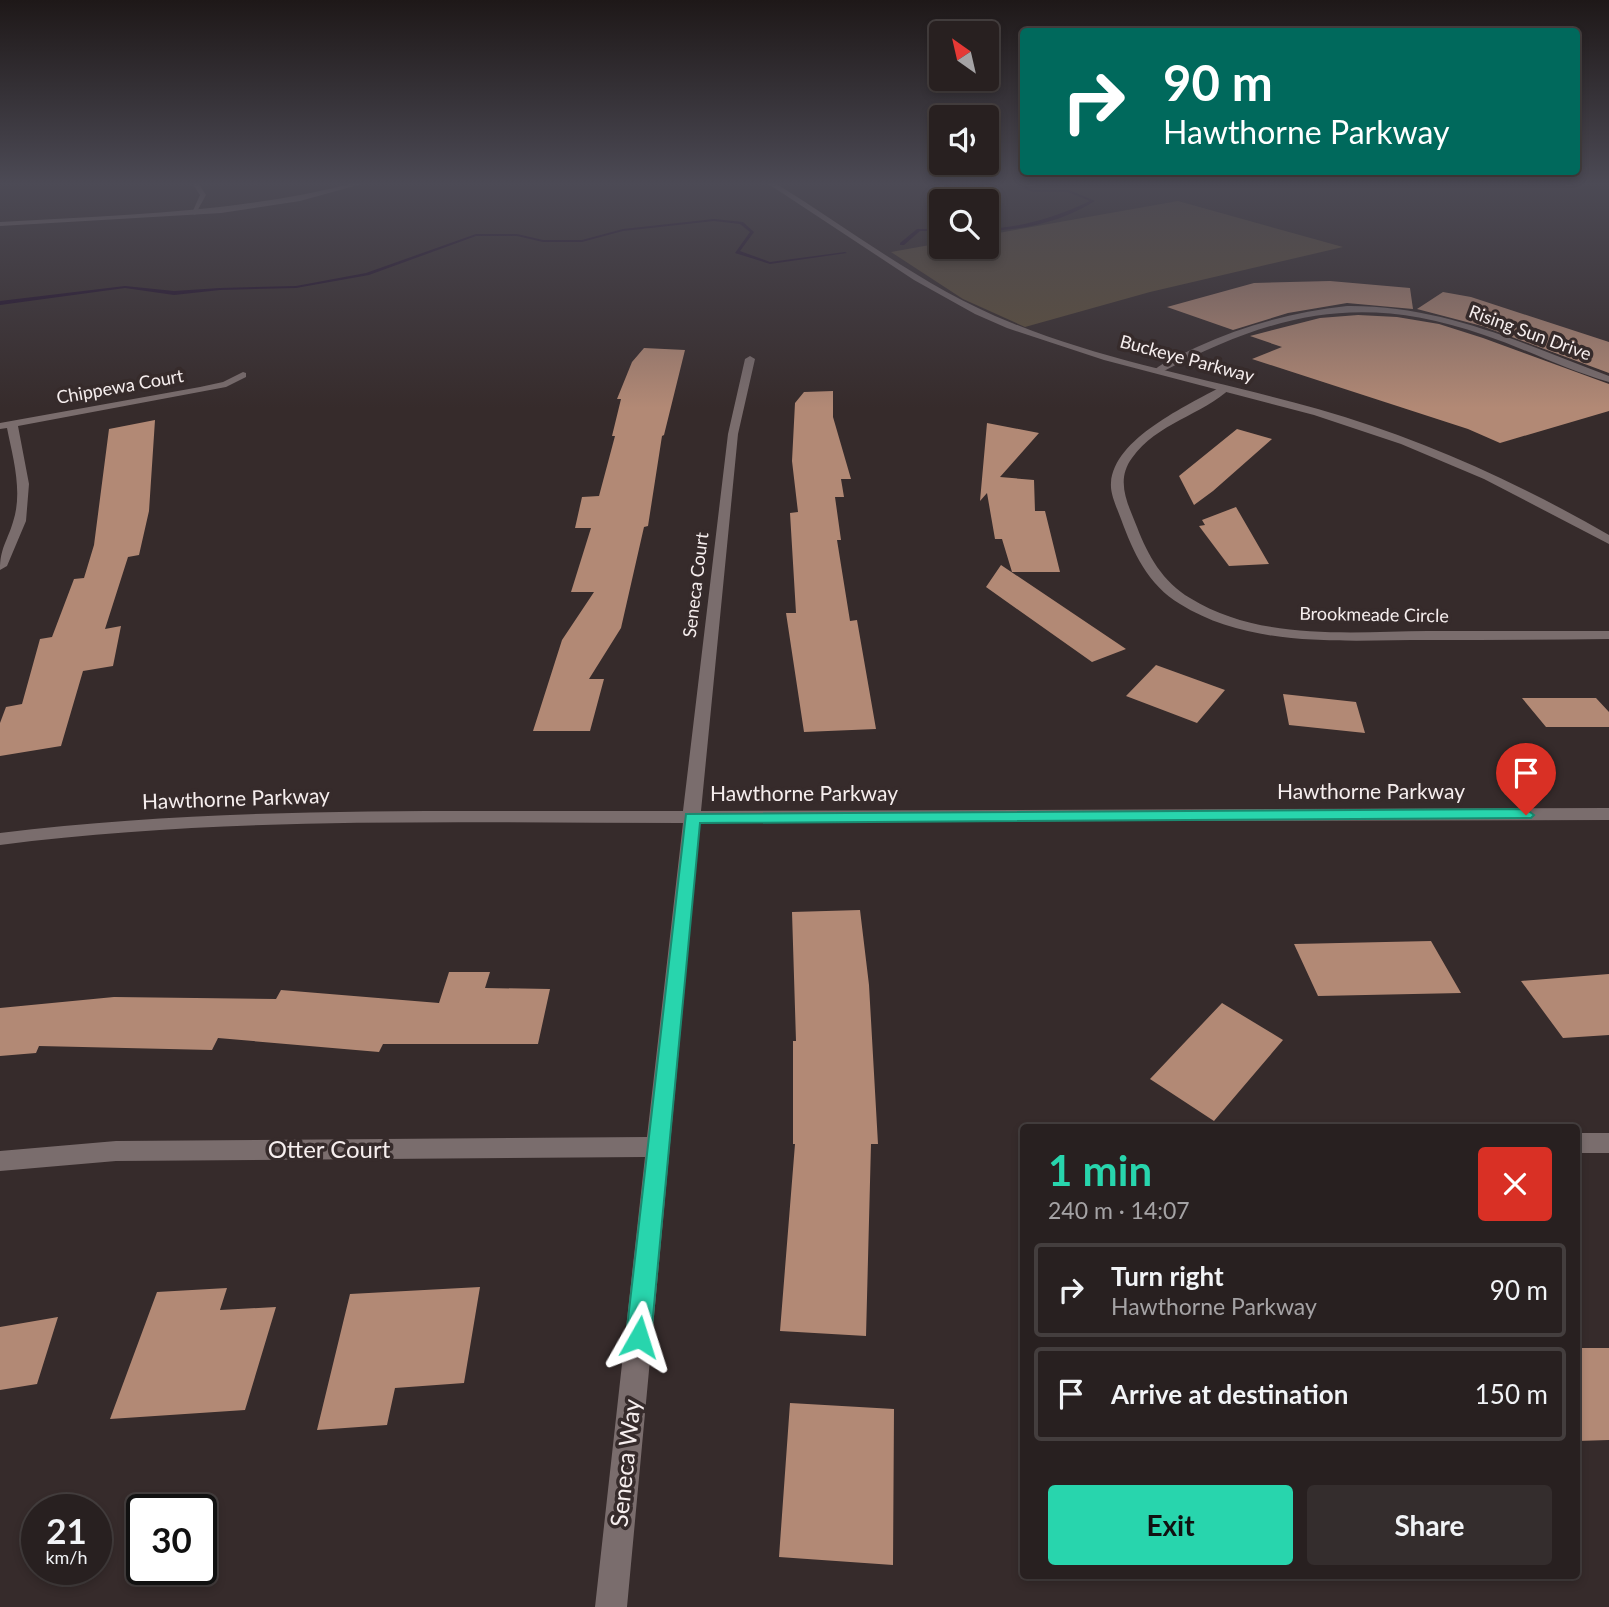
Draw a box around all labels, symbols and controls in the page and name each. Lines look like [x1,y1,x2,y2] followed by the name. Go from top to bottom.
[929,21,999,91] north arrow
[929,21,999,259] map controls
[1163,53,1273,111] text: 90 m
[1048,56,1139,147] icon: right
[929,105,999,175] button: sound
[1163,112,1449,151] text: Hawthorne Parkway
[929,189,999,259] button: search
[1466,300,1595,364] street label: Rising Sun Drive
[1118,330,1258,387] street label: Buckeye Parkway
[55,364,186,408] street label: Chippewa Court
[678,530,712,639] street label: Seneca Court
[1299,602,1449,626] street label: Brookmeade Circle
[1496,743,1556,815] pin
[1507,754,1545,792] icon: arrive
[1277,778,1465,803] street label: Hawthorne Parkway
[710,780,898,805] street label: Hawthorne Parkway
[142,782,330,813] street label: Hawthorne Parkway
[268,1134,391,1163] street label: Otter Court
[1048,1145,1152,1195] text: 1 min
[1478,1147,1552,1221] button: close
[1048,1196,1190,1224] text: 240 m · 14:07
[1111,1260,1224,1292] text: Turn right
[1052,1271,1090,1309] icon: right
[1490,1274,1548,1306] text: 90 m
[1111,1292,1317,1320] text: Hawthorne Parkway
[602,1300,676,1374] position arrow
[1052,1375,1090,1413] icon: arrive
[1111,1378,1348,1410] text: Arrive at destination
[1475,1378,1548,1410] text: 150 m
[603,1397,646,1528] street label: Seneca Way
[1048,1485,1293,1565] button: Exit
[1307,1485,1552,1565] button: Share
[126,1494,217,1585] speed limit sign: 30
[46,1509,87,1551] text: 21
[45,1546,88,1568] text: km/h

